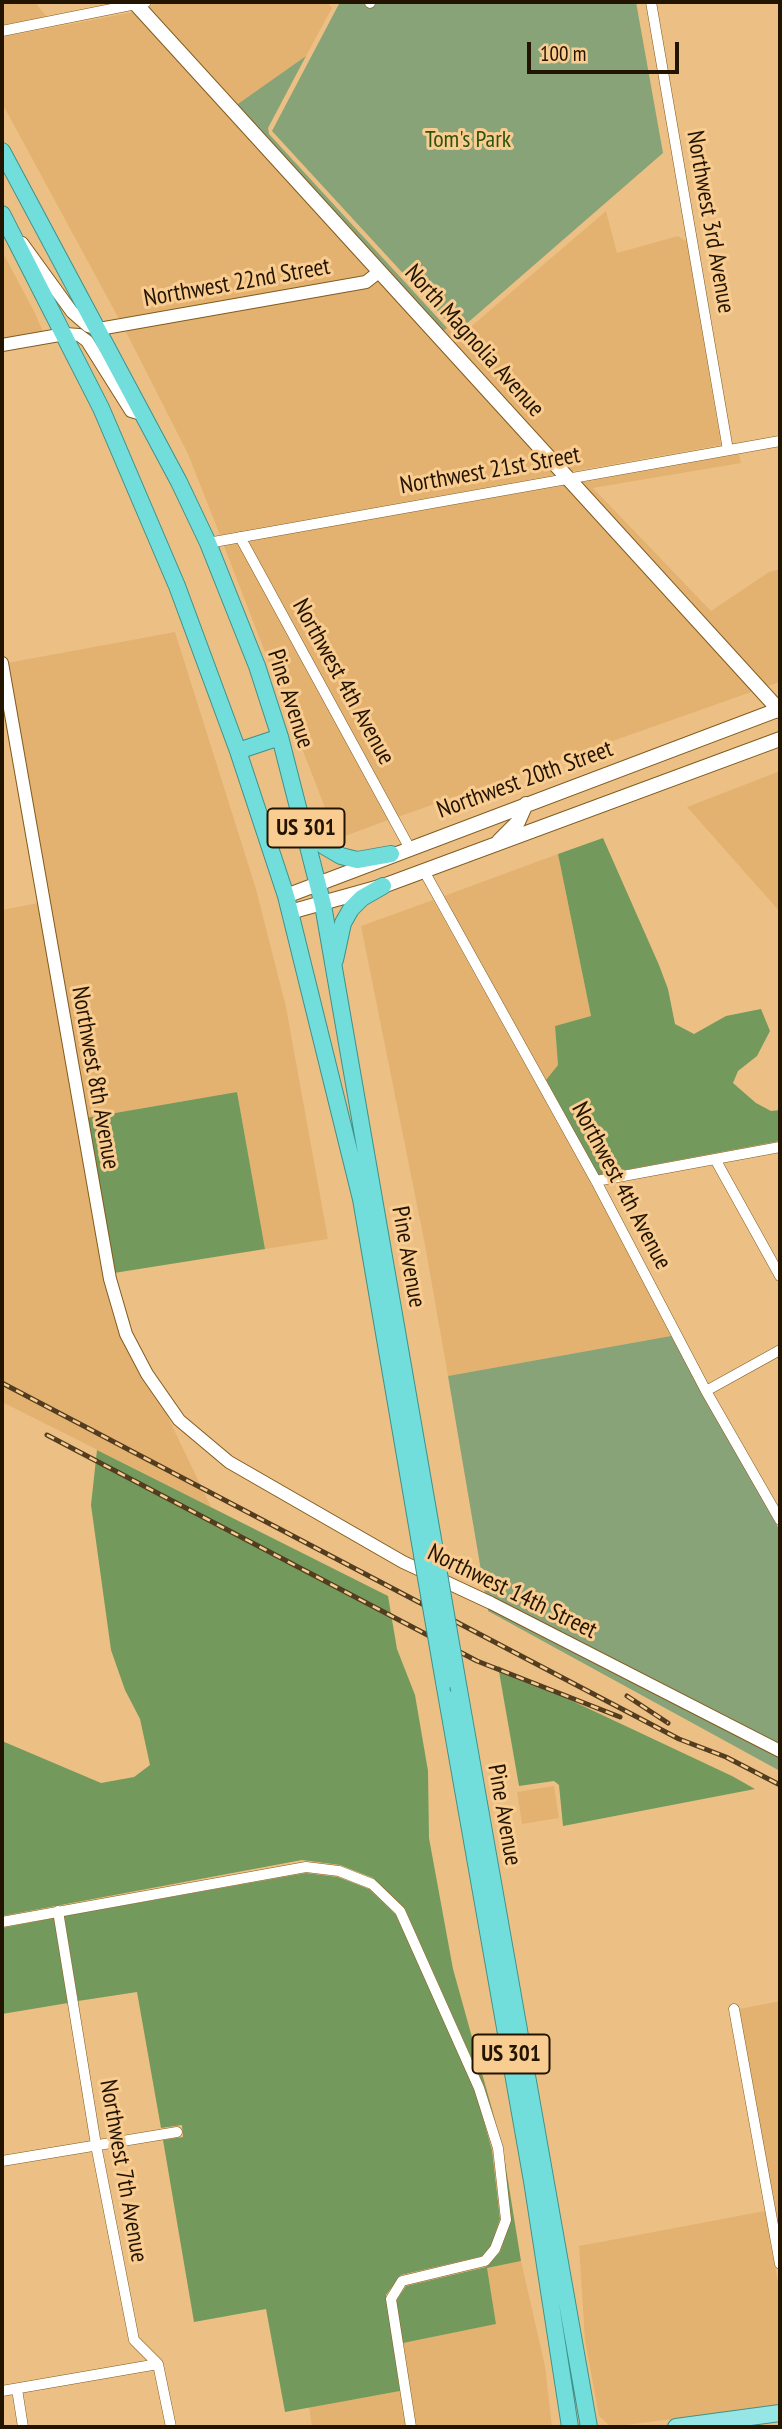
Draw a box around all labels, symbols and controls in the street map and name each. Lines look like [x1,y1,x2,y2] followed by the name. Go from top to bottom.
[530,28,682,72] scale bar
[540,40,586,67] text: 100 m
[425,126,511,154] park label: Tom's Park
[680,129,740,315] street label: Northwest 3rd Avenue
[142,252,332,314] street label: Northwest 22nd Street
[398,259,550,423] street label: North Magnolia Avenue
[398,441,582,501] street label: Northwest 21st Street
[286,594,400,770] street label: Northwest 4th Avenue
[261,646,319,752] street label: Pine Avenue
[433,735,617,825] street label: Northwest 20th Street
[268,808,344,848] road number: US 301
[65,984,125,1172] street label: Northwest 8th Avenue
[565,1098,677,1274] street label: Northwest 4th Avenue
[385,1204,431,1310] street label: Pine Avenue
[423,1539,601,1645] street label: Northwest 14th Street
[481,1762,527,1868] street label: Pine Avenue
[472,2035,550,2074] road number: US 301
[93,2078,153,2264] street label: Northwest 7th Avenue

